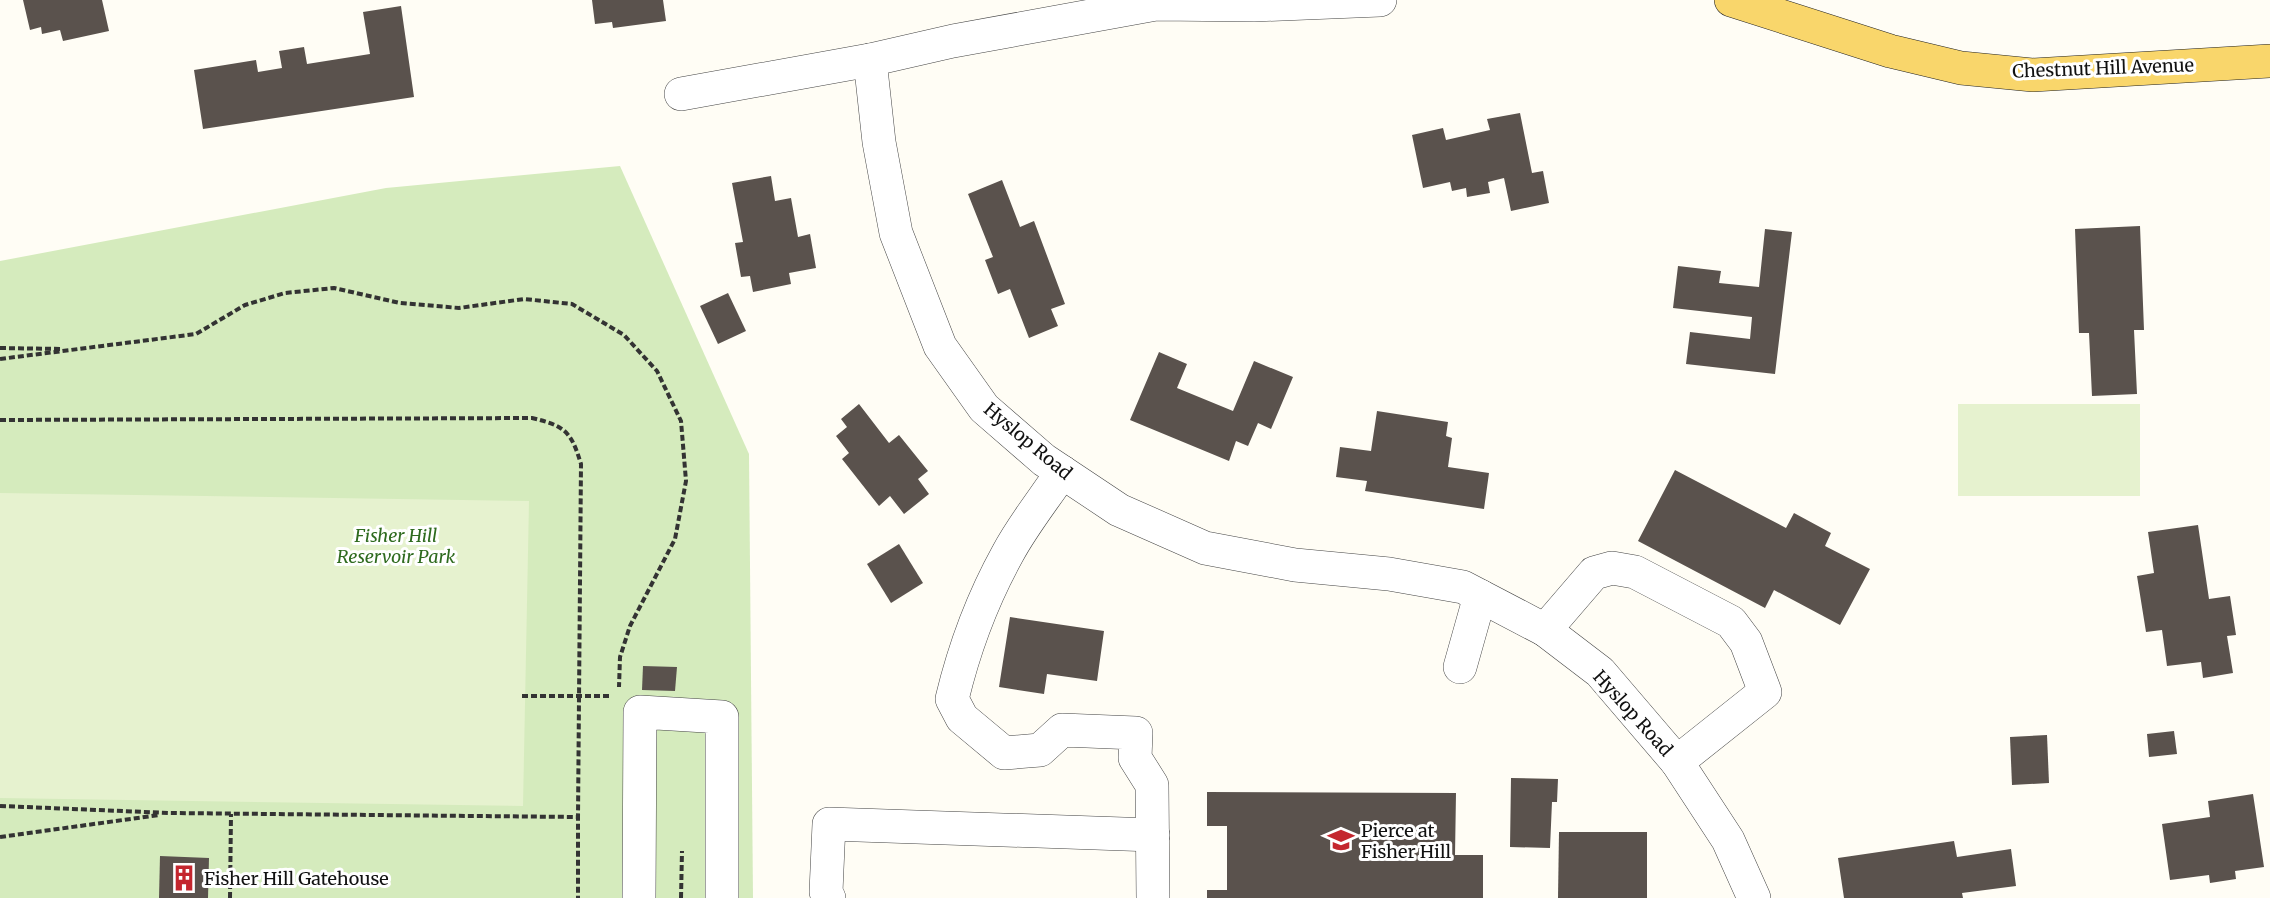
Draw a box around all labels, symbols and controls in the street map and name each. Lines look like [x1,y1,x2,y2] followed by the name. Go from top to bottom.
[2012,53,2194,83] street label: Chestnut Hill Avenue
[979,397,1077,485] street label: Hyslop Road
[337,524,455,568] park label: Fisher Hill Reservoir Park
[1588,665,1678,761] street label: Hyslop Road
[1361,819,1452,863] place label: Pierce at Fisher Hill
[1326,825,1356,855] school or university icon: Pierce at Fisher Hill
[169,863,199,893] building icon: Fisher Hill Gatehouse
[204,867,389,890] place label: Fisher Hill Gatehouse

